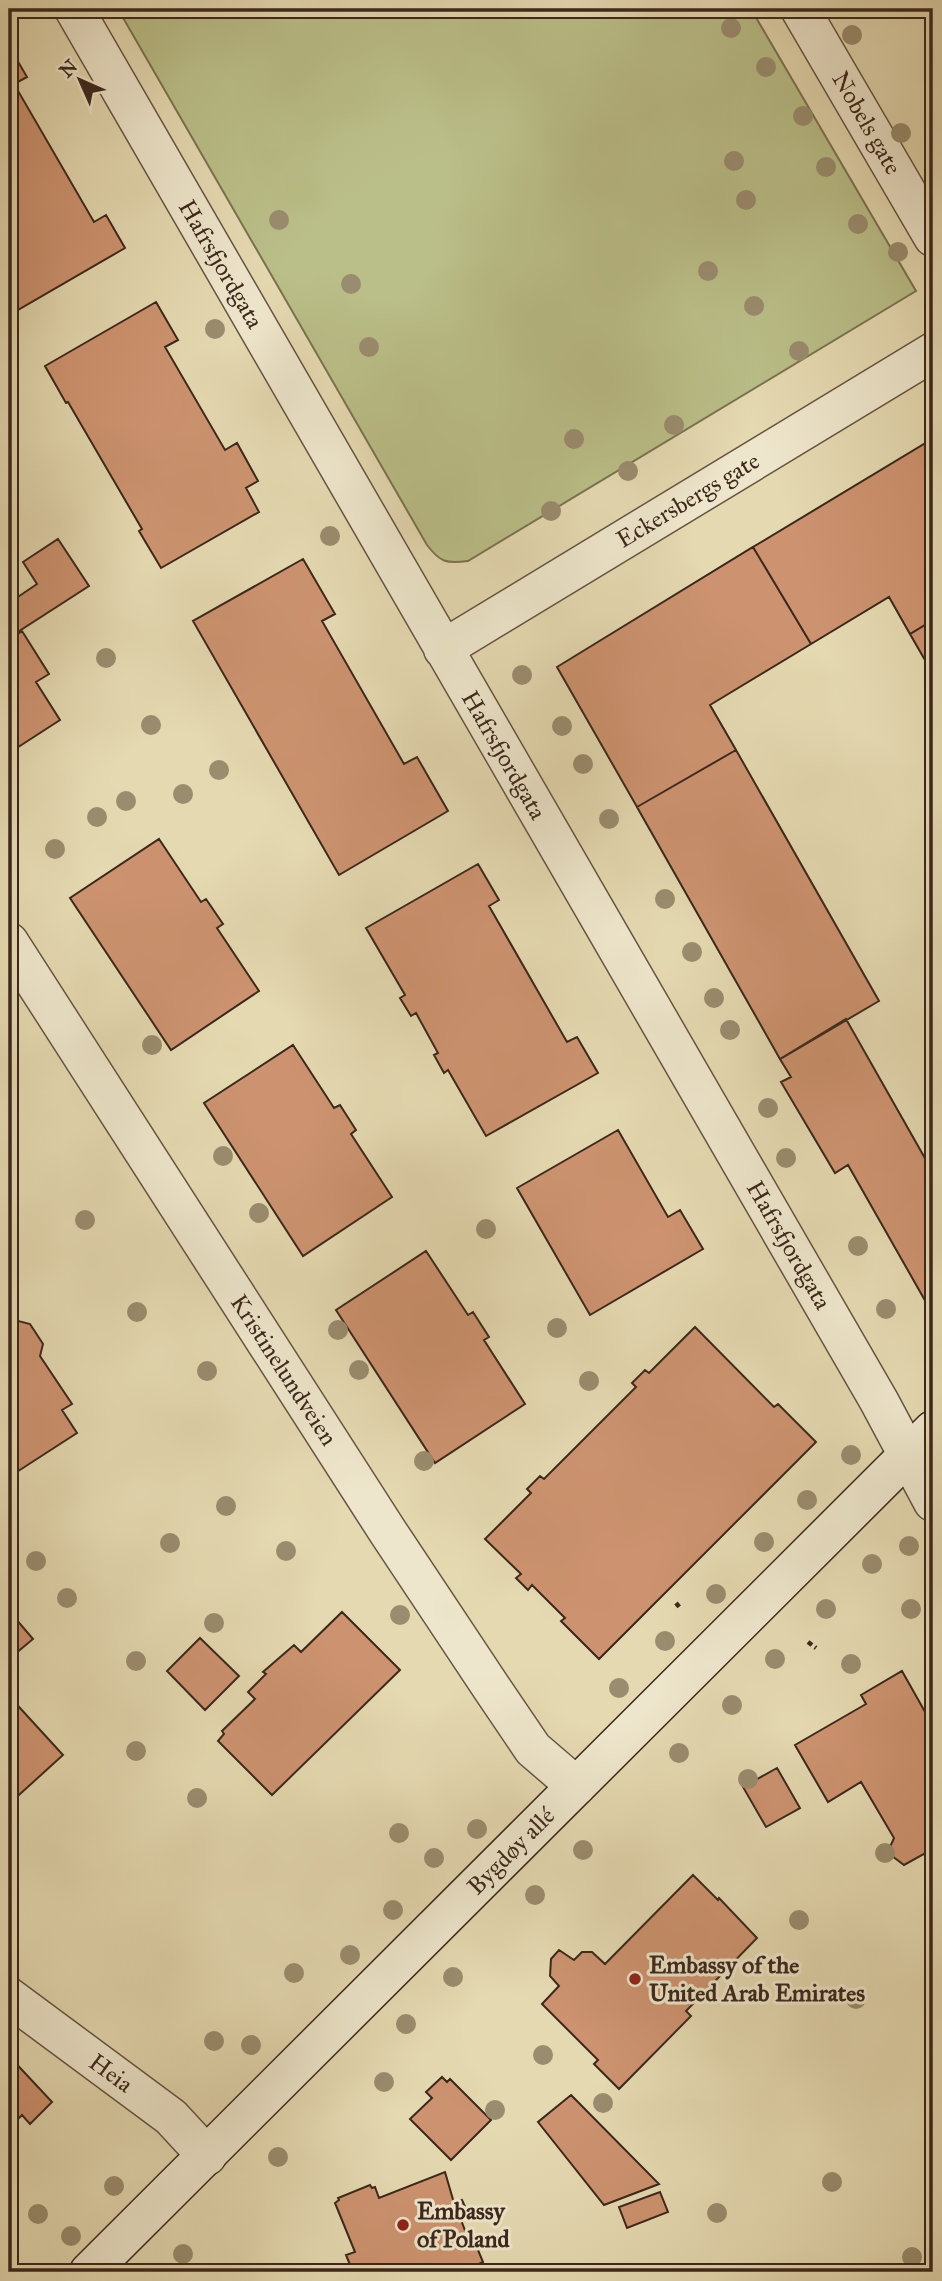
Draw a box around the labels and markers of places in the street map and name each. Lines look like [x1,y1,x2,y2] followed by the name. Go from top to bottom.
[649,1950,865,2008] place label: Embassy of the United Arab Emirates
[627,1971,643,1987] marker: Embassy of the United Arab Emirates
[417,2196,510,2254] place label: Embassy of Poland
[395,2217,411,2233] marker: Embassy of Poland

